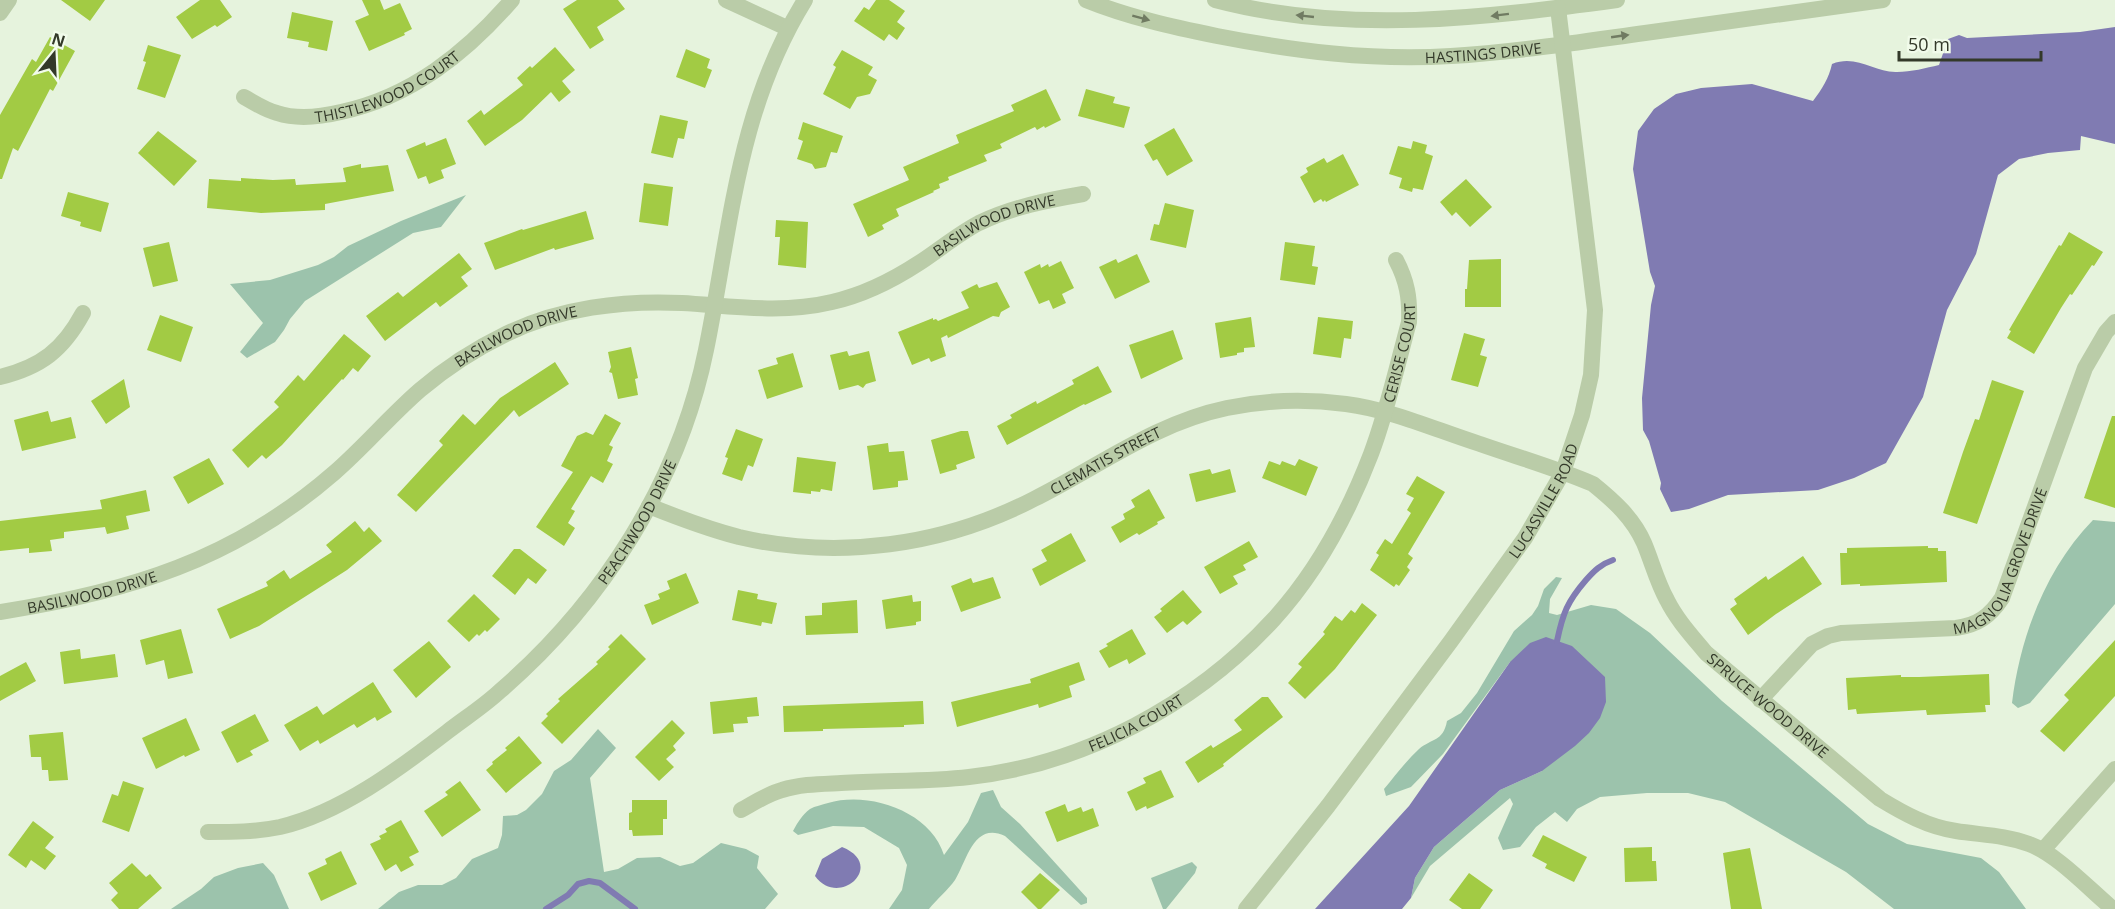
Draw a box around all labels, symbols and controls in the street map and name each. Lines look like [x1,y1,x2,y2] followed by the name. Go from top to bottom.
[1296,11,1315,21] one-way arrow
[1490,11,1509,20] one-way arrow
[1132,14,1151,24] one-way arrow
[24,24,84,84] north arrow
[1899,24,2042,62] scale bar
[49,27,68,52] text: N
[1611,32,1630,41] one-way arrow
[1908,32,1950,56] text: 50 m
[1425,37,1543,67] street label: HASTINGS DRIVE
[314,46,464,127] street label: THISTLEWOOD COURT
[929,189,1057,260] street label: BASILWOOD DRIVE
[450,301,579,371] street label: BASILWOOD DRIVE
[1378,302,1419,405] street label: CERISE COURT
[1046,421,1165,499] street label: CLEMATIS STREET
[1504,441,1582,562] street label: LUCASVILLE ROAD
[593,456,680,588] street label: PEACHWOOD DRIVE
[1951,485,2051,638] street label: MAGNOLIA GROVE DRIVE
[25,566,159,617] street label: BASILWOOD DRIVE
[1703,648,1833,762] street label: SPRUCE WOOD DRIVE
[1085,689,1188,756] street label: FELICIA COURT

